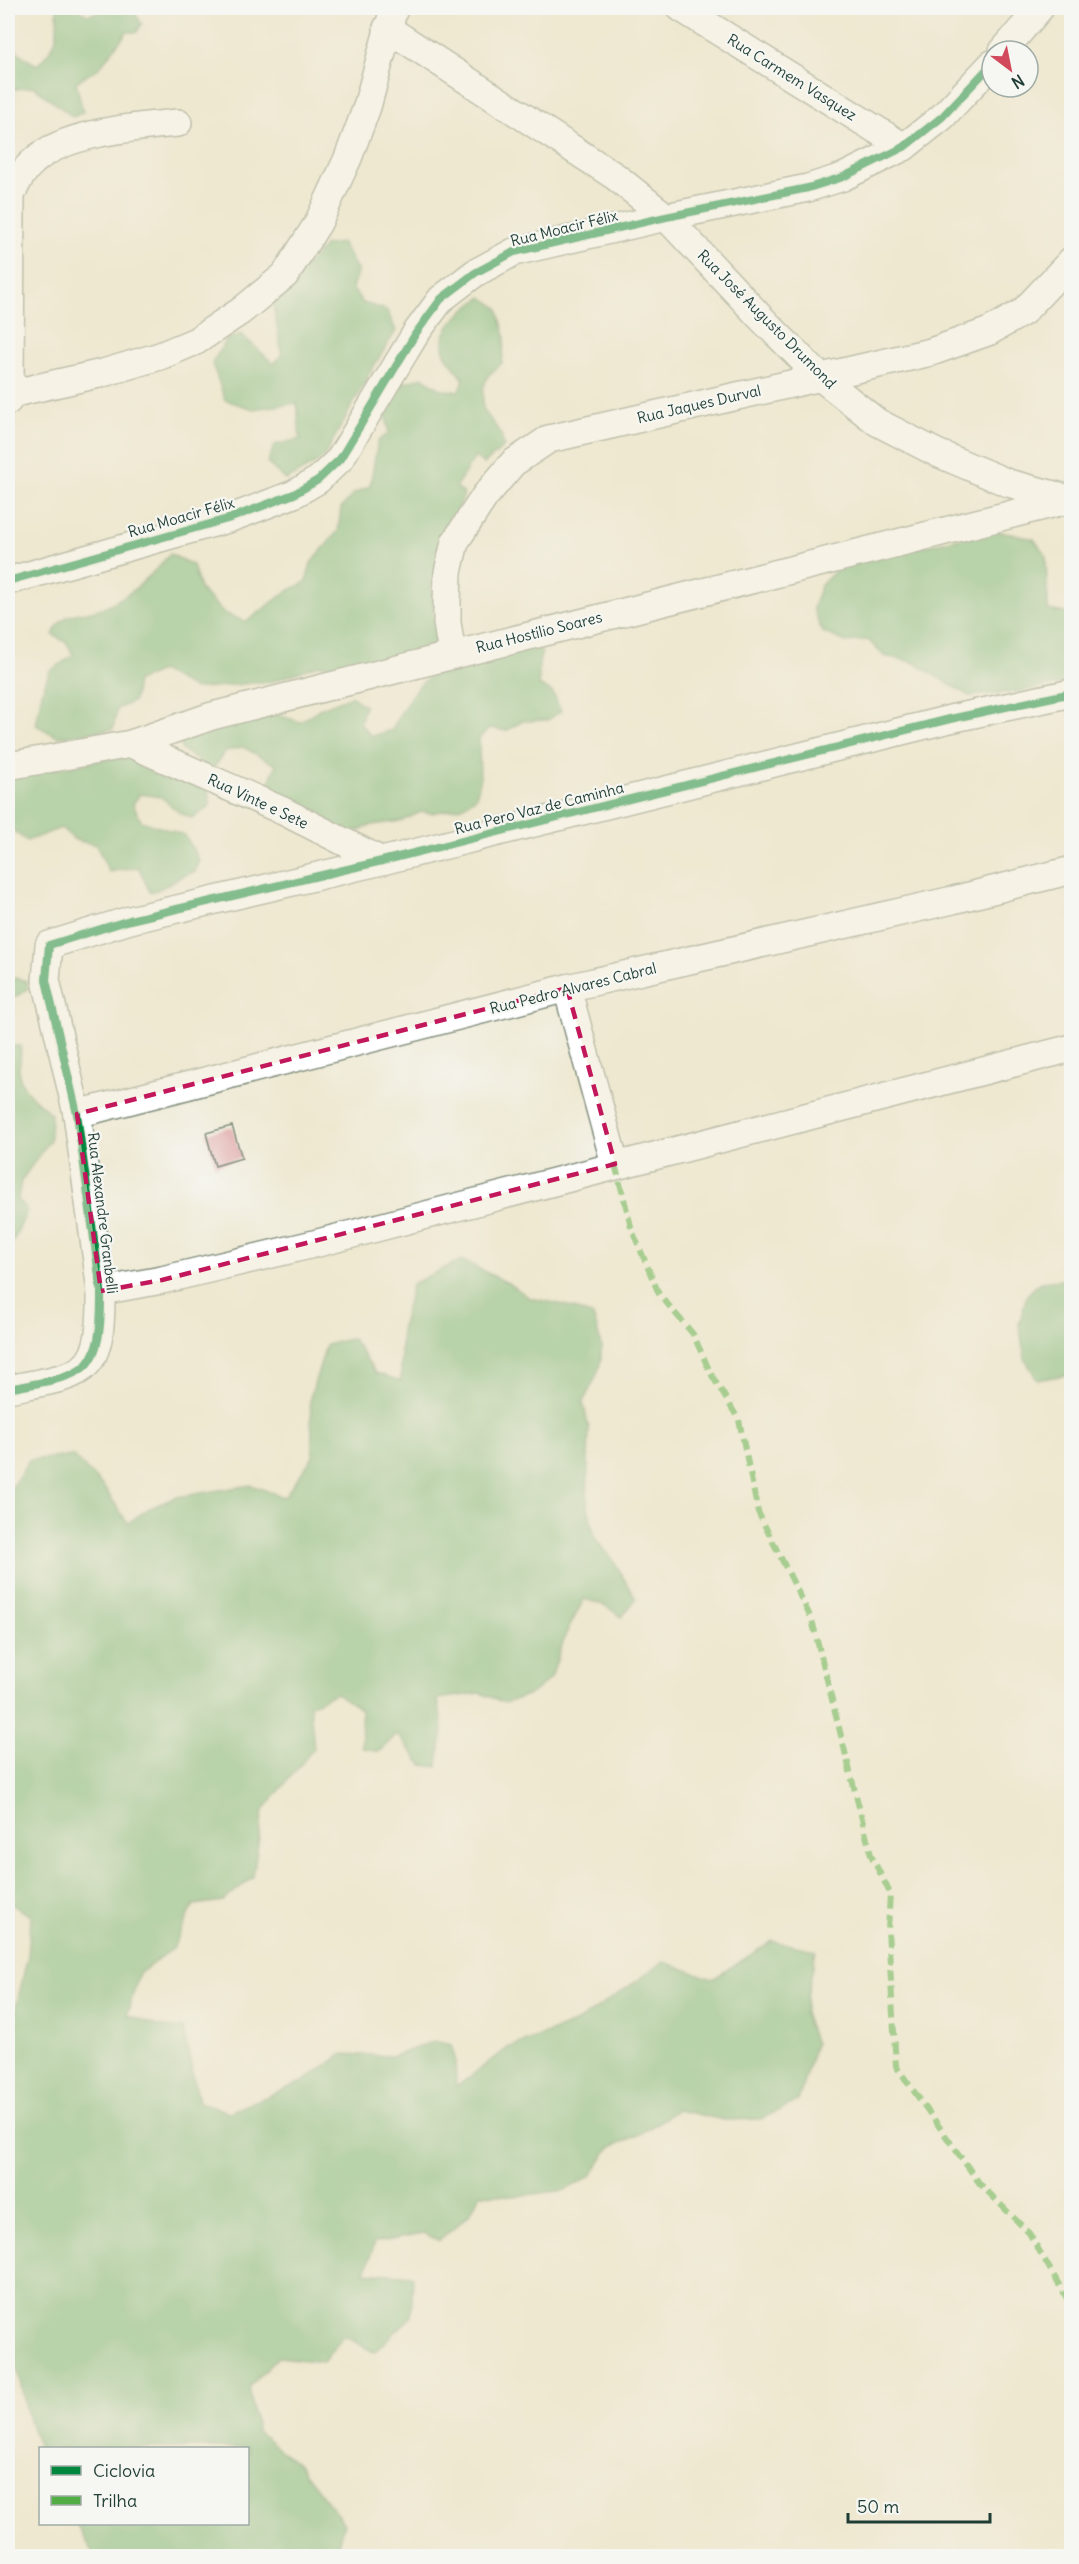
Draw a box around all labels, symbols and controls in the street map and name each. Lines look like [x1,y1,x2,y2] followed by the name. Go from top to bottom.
[724,29,860,125] street label: Rua Carmem Vasquez
[980,39,1040,99] north arrow
[1008,70,1028,93] text: N
[508,205,620,250] street label: Rua Moacir Félix
[694,246,841,393] street label: Rua José Augusto Drumond
[635,381,763,427] street label: Rua Jaques Durval
[126,493,237,541] street label: Rua Moacir Félix
[474,607,604,657] street label: Rua Hostílio Soares
[205,769,311,833] street label: Rua Vinte e Sete
[452,778,626,838] street label: Rua Pero Vaz de Caminha
[488,958,658,1018] street label: Rua Pedro Alvares Cabral
[84,1131,122,1295] street label: Rua Alexandre Granbelli
[39,2447,249,2525] legend
[93,2459,155,2482] text: Ciclovia
[848,2486,990,2524] scale bar
[93,2489,137,2512] text: Trilha
[857,2495,899,2518] text: 50 m

